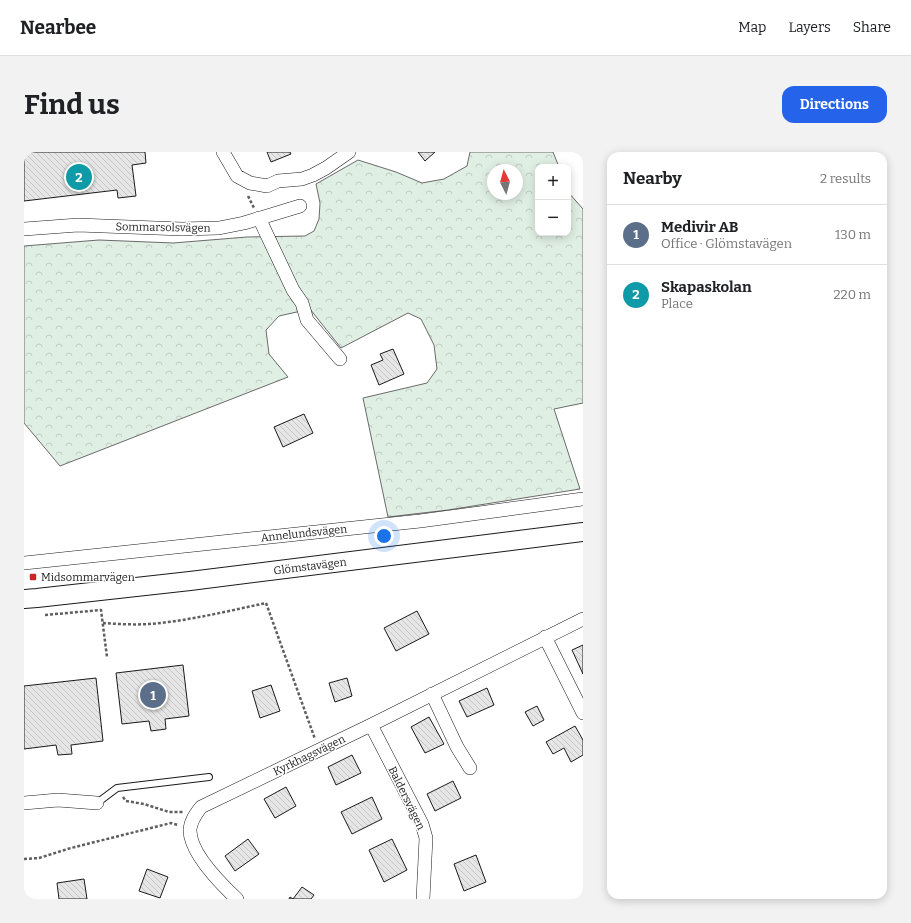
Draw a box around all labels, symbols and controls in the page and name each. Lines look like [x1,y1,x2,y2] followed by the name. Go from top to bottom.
[20,16,96,39] text: Nearbee
[738,19,766,36] text: Map
[788,19,831,36] text: Layers
[853,19,891,36] text: Share
[782,86,887,123] button: Directions
[24,88,120,121] text: Find us
[66,162,92,192] pin: 2
[487,164,523,200] north arrow
[535,164,571,236] map controls
[535,164,571,200] button: +
[623,168,682,189] text: Nearby
[820,171,871,186] text: 2 results
[535,200,571,236] button: −
[661,218,739,236] text: Medivir AB
[115,220,211,235] street label: Sommarsolsvägen
[633,227,639,242] text: 1
[835,227,871,242] text: 130 m
[661,236,792,251] text: Office · Glömstavägen
[661,278,752,296] text: Skapaskolan
[632,287,640,302] text: 2
[834,287,871,302] text: 220 m
[661,296,693,311] text: Place
[260,523,348,544] street label: Annelundsvägen
[374,526,394,546] your location
[273,556,347,577] street label: Glömstavägen
[41,571,135,584] place label: Midsommarvägen
[28,572,38,582] marker: Midsommarvägen
[140,680,166,710] pin: 1
[271,732,347,778] street label: Kyrkhagsvägen
[386,764,428,832] street label: Baldersvägen

